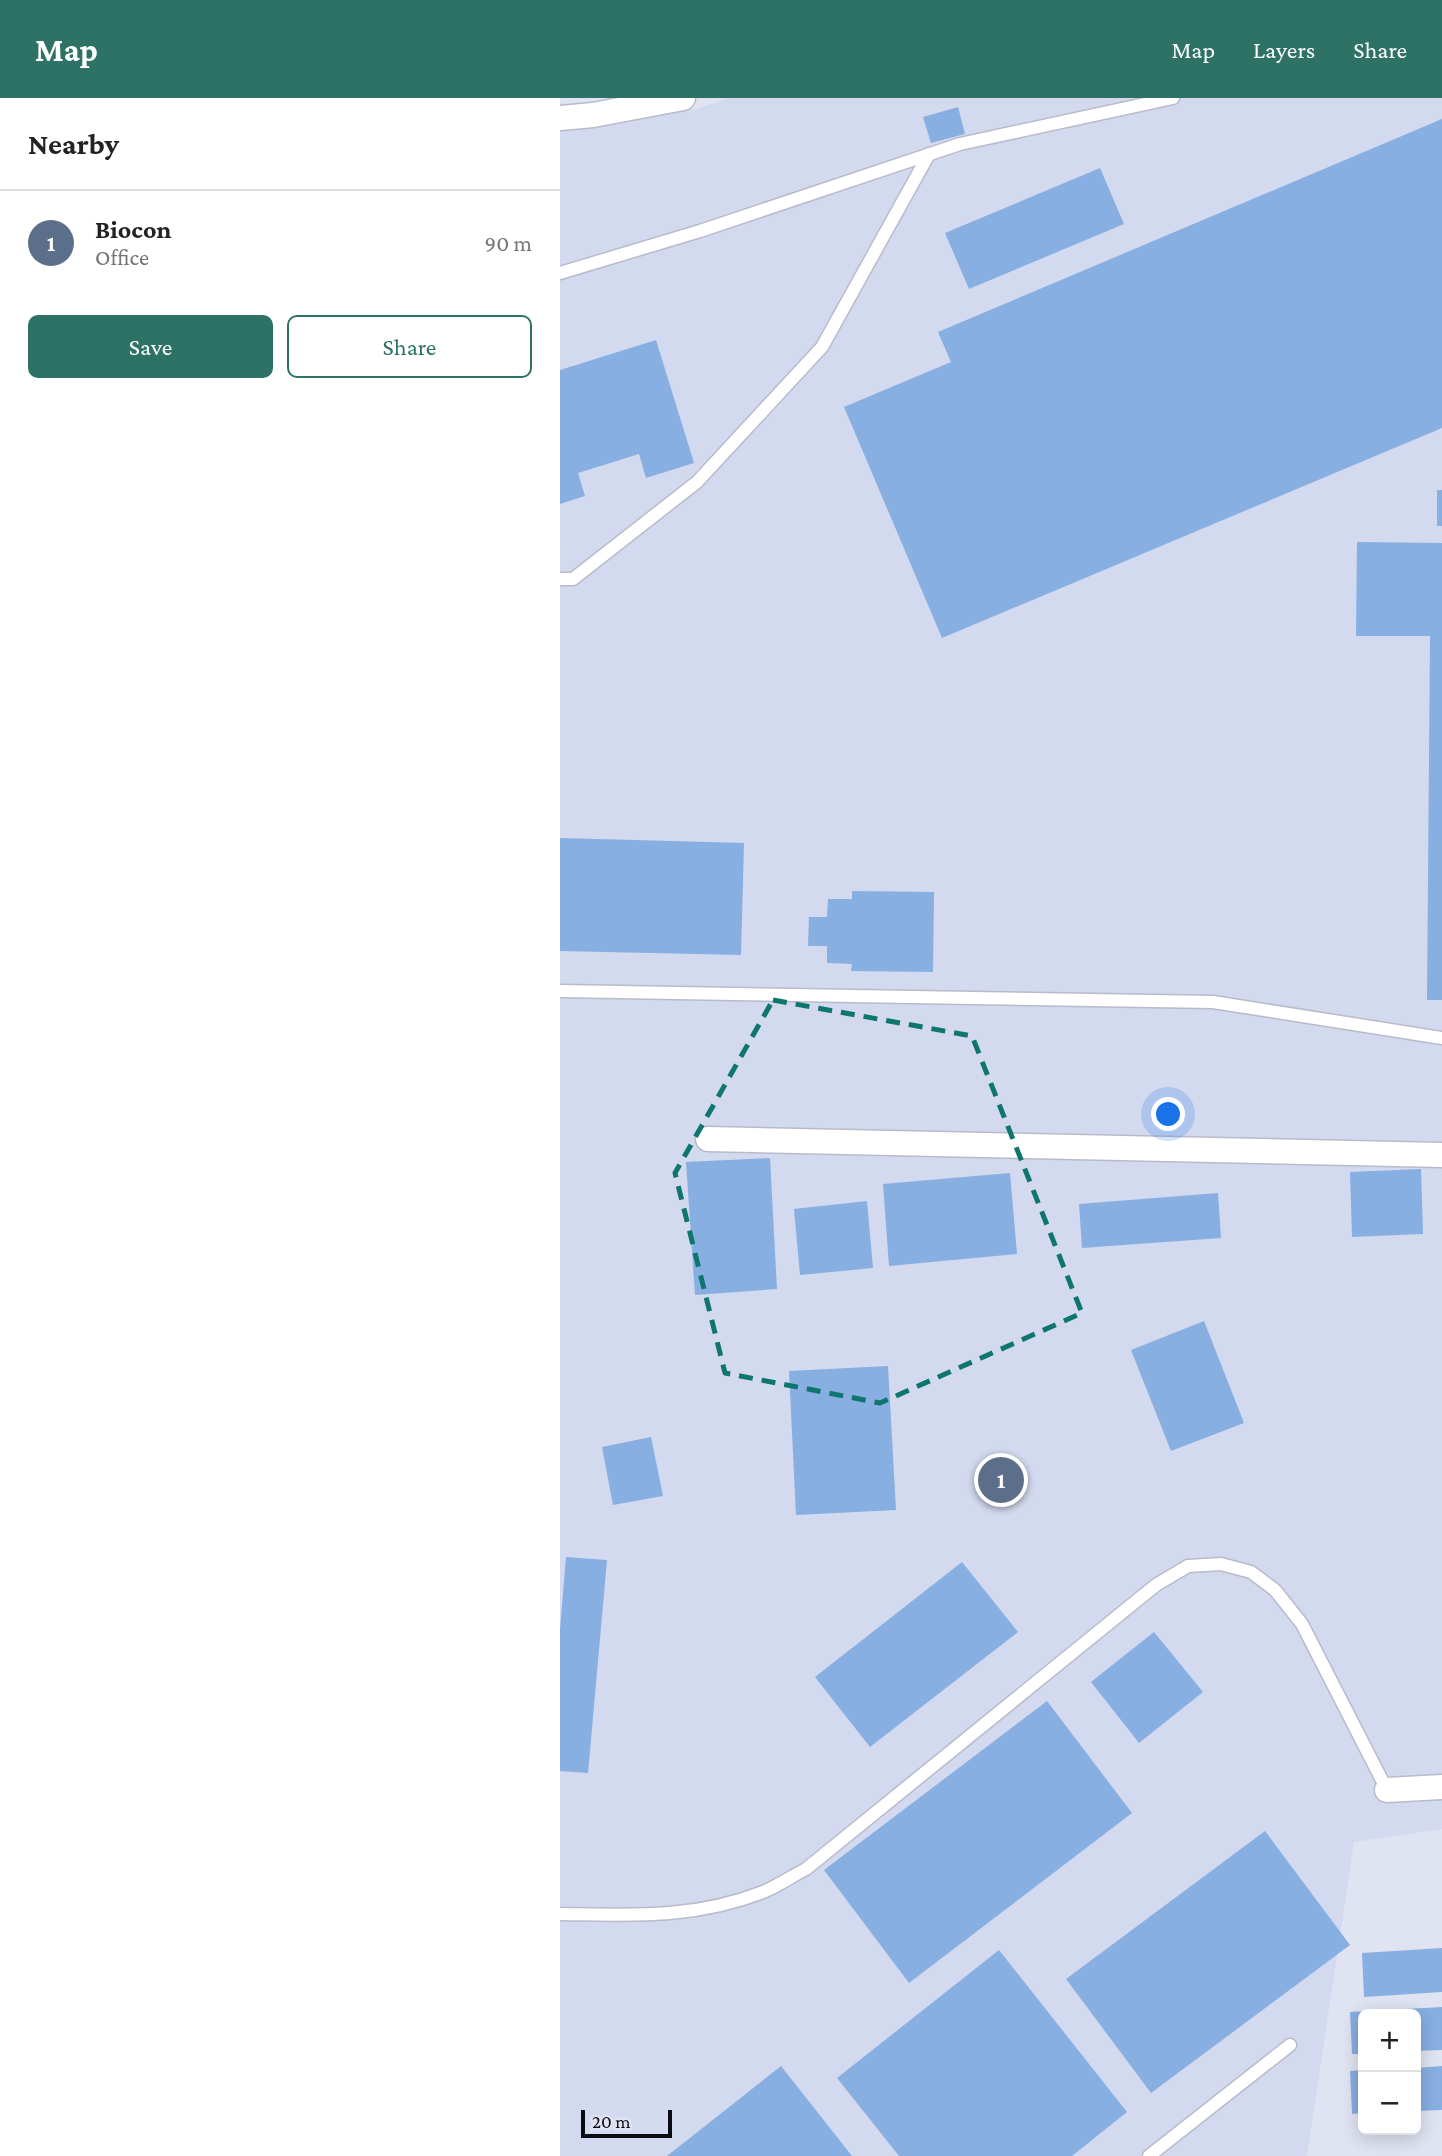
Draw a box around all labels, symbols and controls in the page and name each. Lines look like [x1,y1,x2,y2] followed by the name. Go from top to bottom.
[35,31,98,68] text: Map
[1171,36,1215,63] text: Map
[1253,36,1315,63] text: Layers
[1353,36,1407,63] text: Share
[28,127,119,160] text: Nearby
[95,215,171,244] text: Biocon
[47,230,55,256] text: 1
[485,230,532,256] text: 90 m
[95,244,149,270] text: Office
[28,315,273,378] button: Save
[287,315,532,378] button: Share
[1151,1097,1185,1131] your location
[978,1454,1024,1506] pin: 1
[1358,2009,1421,2135] map controls
[1358,2009,1421,2072] button: +
[1358,2072,1421,2135] button: −
[581,2107,672,2139] scale bar
[592,2111,631,2132] text: 20 m

